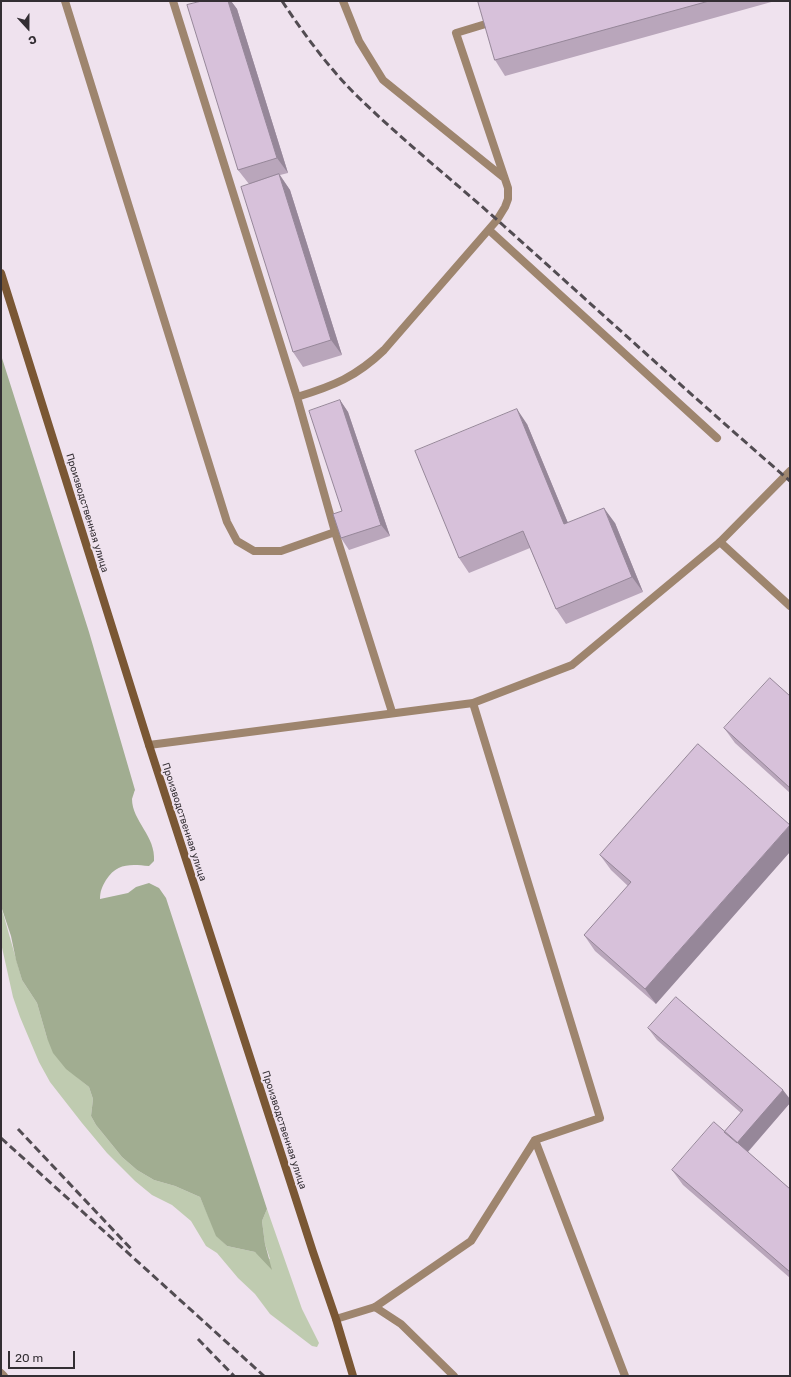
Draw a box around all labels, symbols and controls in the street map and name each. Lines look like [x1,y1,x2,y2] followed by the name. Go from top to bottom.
[8,8,48,48] north arrow
[27,32,38,47] text: С
[63,452,111,574] street label: Производственная улица
[159,761,209,883] street label: Производственная улица
[259,1069,309,1191] street label: Производственная улица
[10,1343,77,1369] scale bar
[15,1351,43,1365] text: 20 m

